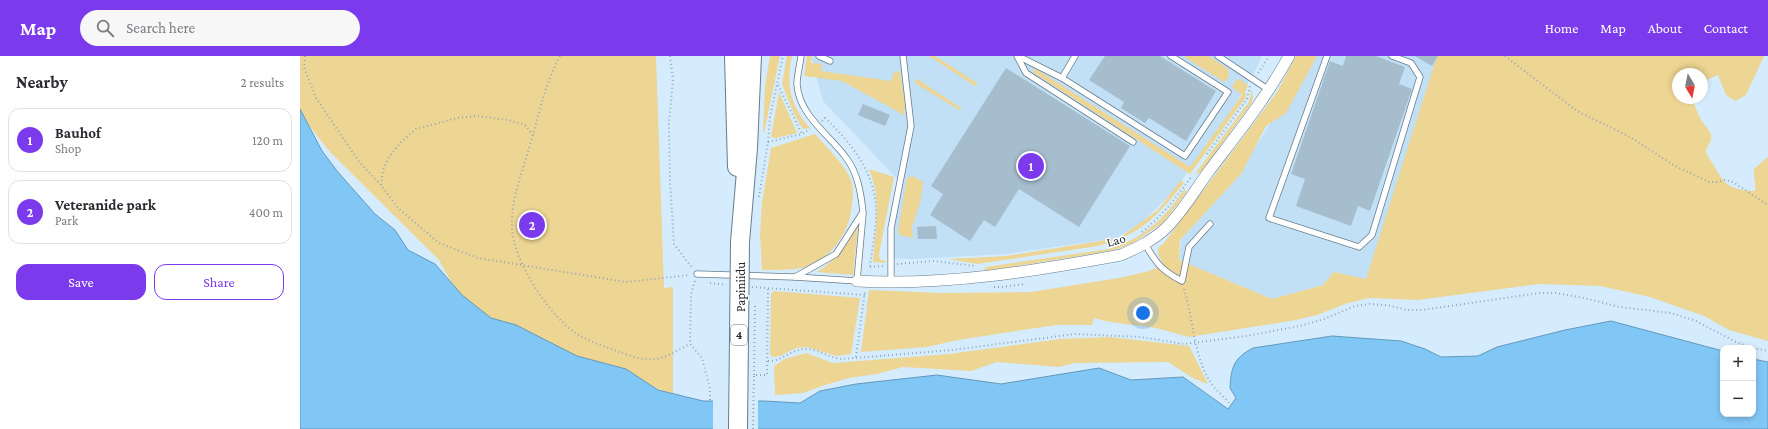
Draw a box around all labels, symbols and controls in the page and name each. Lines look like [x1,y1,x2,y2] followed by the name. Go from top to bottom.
[80,10,360,46] search box
[94,17,116,39] icon: search
[20,18,56,39] text: Map
[126,20,195,36] text: Search here
[1545,20,1578,36] text: Home
[1600,20,1626,36] text: Map
[1648,20,1682,36] text: About
[1704,20,1748,36] text: Contact
[1672,68,1708,104] north arrow
[16,73,68,92] text: Nearby
[241,75,284,90] text: 2 results
[55,125,101,141] text: Bauhof
[28,133,32,148] text: 1
[252,133,283,148] text: 120 m
[55,141,81,156] text: Shop
[1018,151,1044,181] pin: 1
[55,197,156,213] text: Veteranide park
[27,205,33,220] text: 2
[249,205,283,220] text: 400 m
[519,210,545,240] pin: 2
[55,213,78,228] text: Park
[1105,230,1127,250] street label: Lao
[733,262,748,312] street label: Papiniidu
[16,264,146,300] button: Save
[154,264,284,300] button: Share
[1133,303,1153,323] your location
[731,325,747,345] road number: 4
[1720,345,1756,417] map controls
[1720,345,1756,381] button: +
[1720,381,1756,417] button: −

